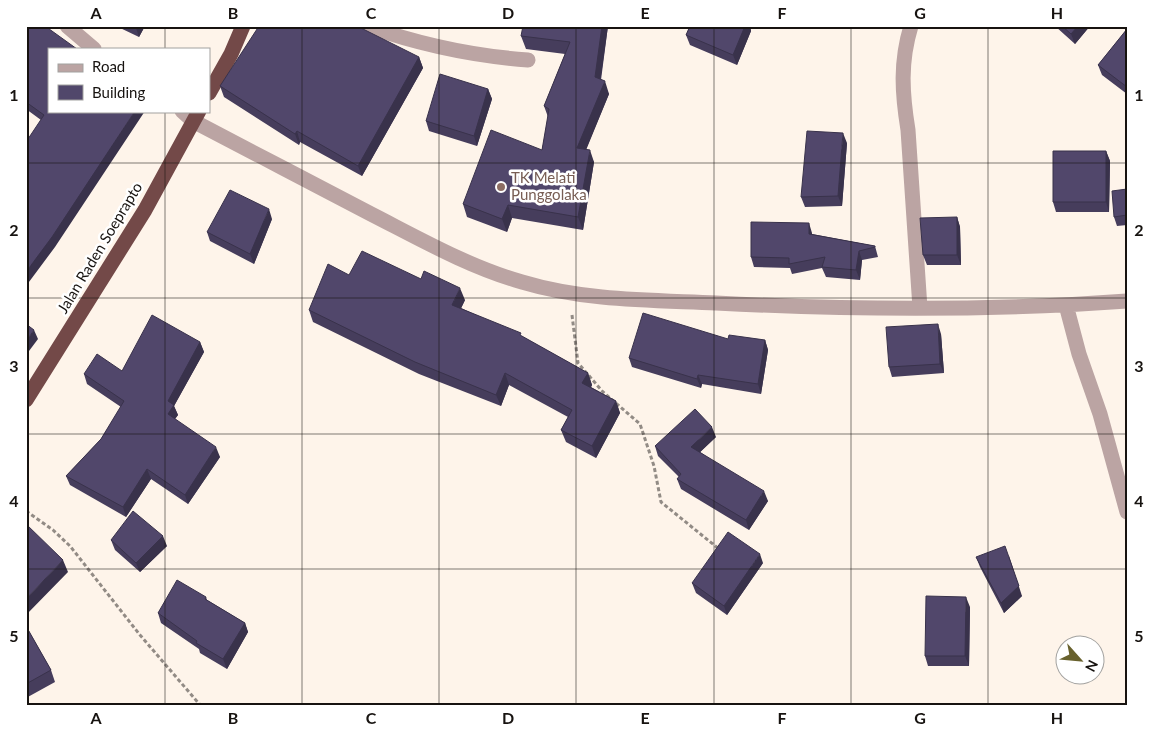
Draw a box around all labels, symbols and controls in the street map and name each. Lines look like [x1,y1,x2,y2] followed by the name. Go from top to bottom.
[89,3,102,22] text: A
[228,3,238,22] text: B
[366,3,377,22] text: C
[502,3,514,22] text: D
[640,3,650,22] text: E
[777,3,787,22] text: F
[914,3,926,22] text: G
[1051,3,1063,22] text: H
[48,48,210,112] legend
[92,57,125,75] text: Road
[92,83,145,101] text: Building
[9,85,19,104] text: 1
[1134,85,1144,104] text: 1
[511,168,587,203] place label: TK Melati Punggolaka
[53,179,145,316] street label: Jalan Raden Soeprapto
[495,181,507,193] marker: TK Melati Punggolaka
[9,220,19,239] text: 2
[1134,220,1144,239] text: 2
[9,356,19,375] text: 3
[1134,356,1144,375] text: 3
[9,491,19,510] text: 4
[1134,491,1144,510] text: 4
[9,626,19,645] text: 5
[1134,626,1144,645] text: 5
[1056,634,1106,684] north arrow
[1082,657,1102,675] text: N
[89,708,102,727] text: A
[228,708,238,727] text: B
[366,708,377,727] text: C
[502,708,514,727] text: D
[640,708,650,727] text: E
[777,708,787,727] text: F
[914,708,926,727] text: G
[1051,708,1063,727] text: H

